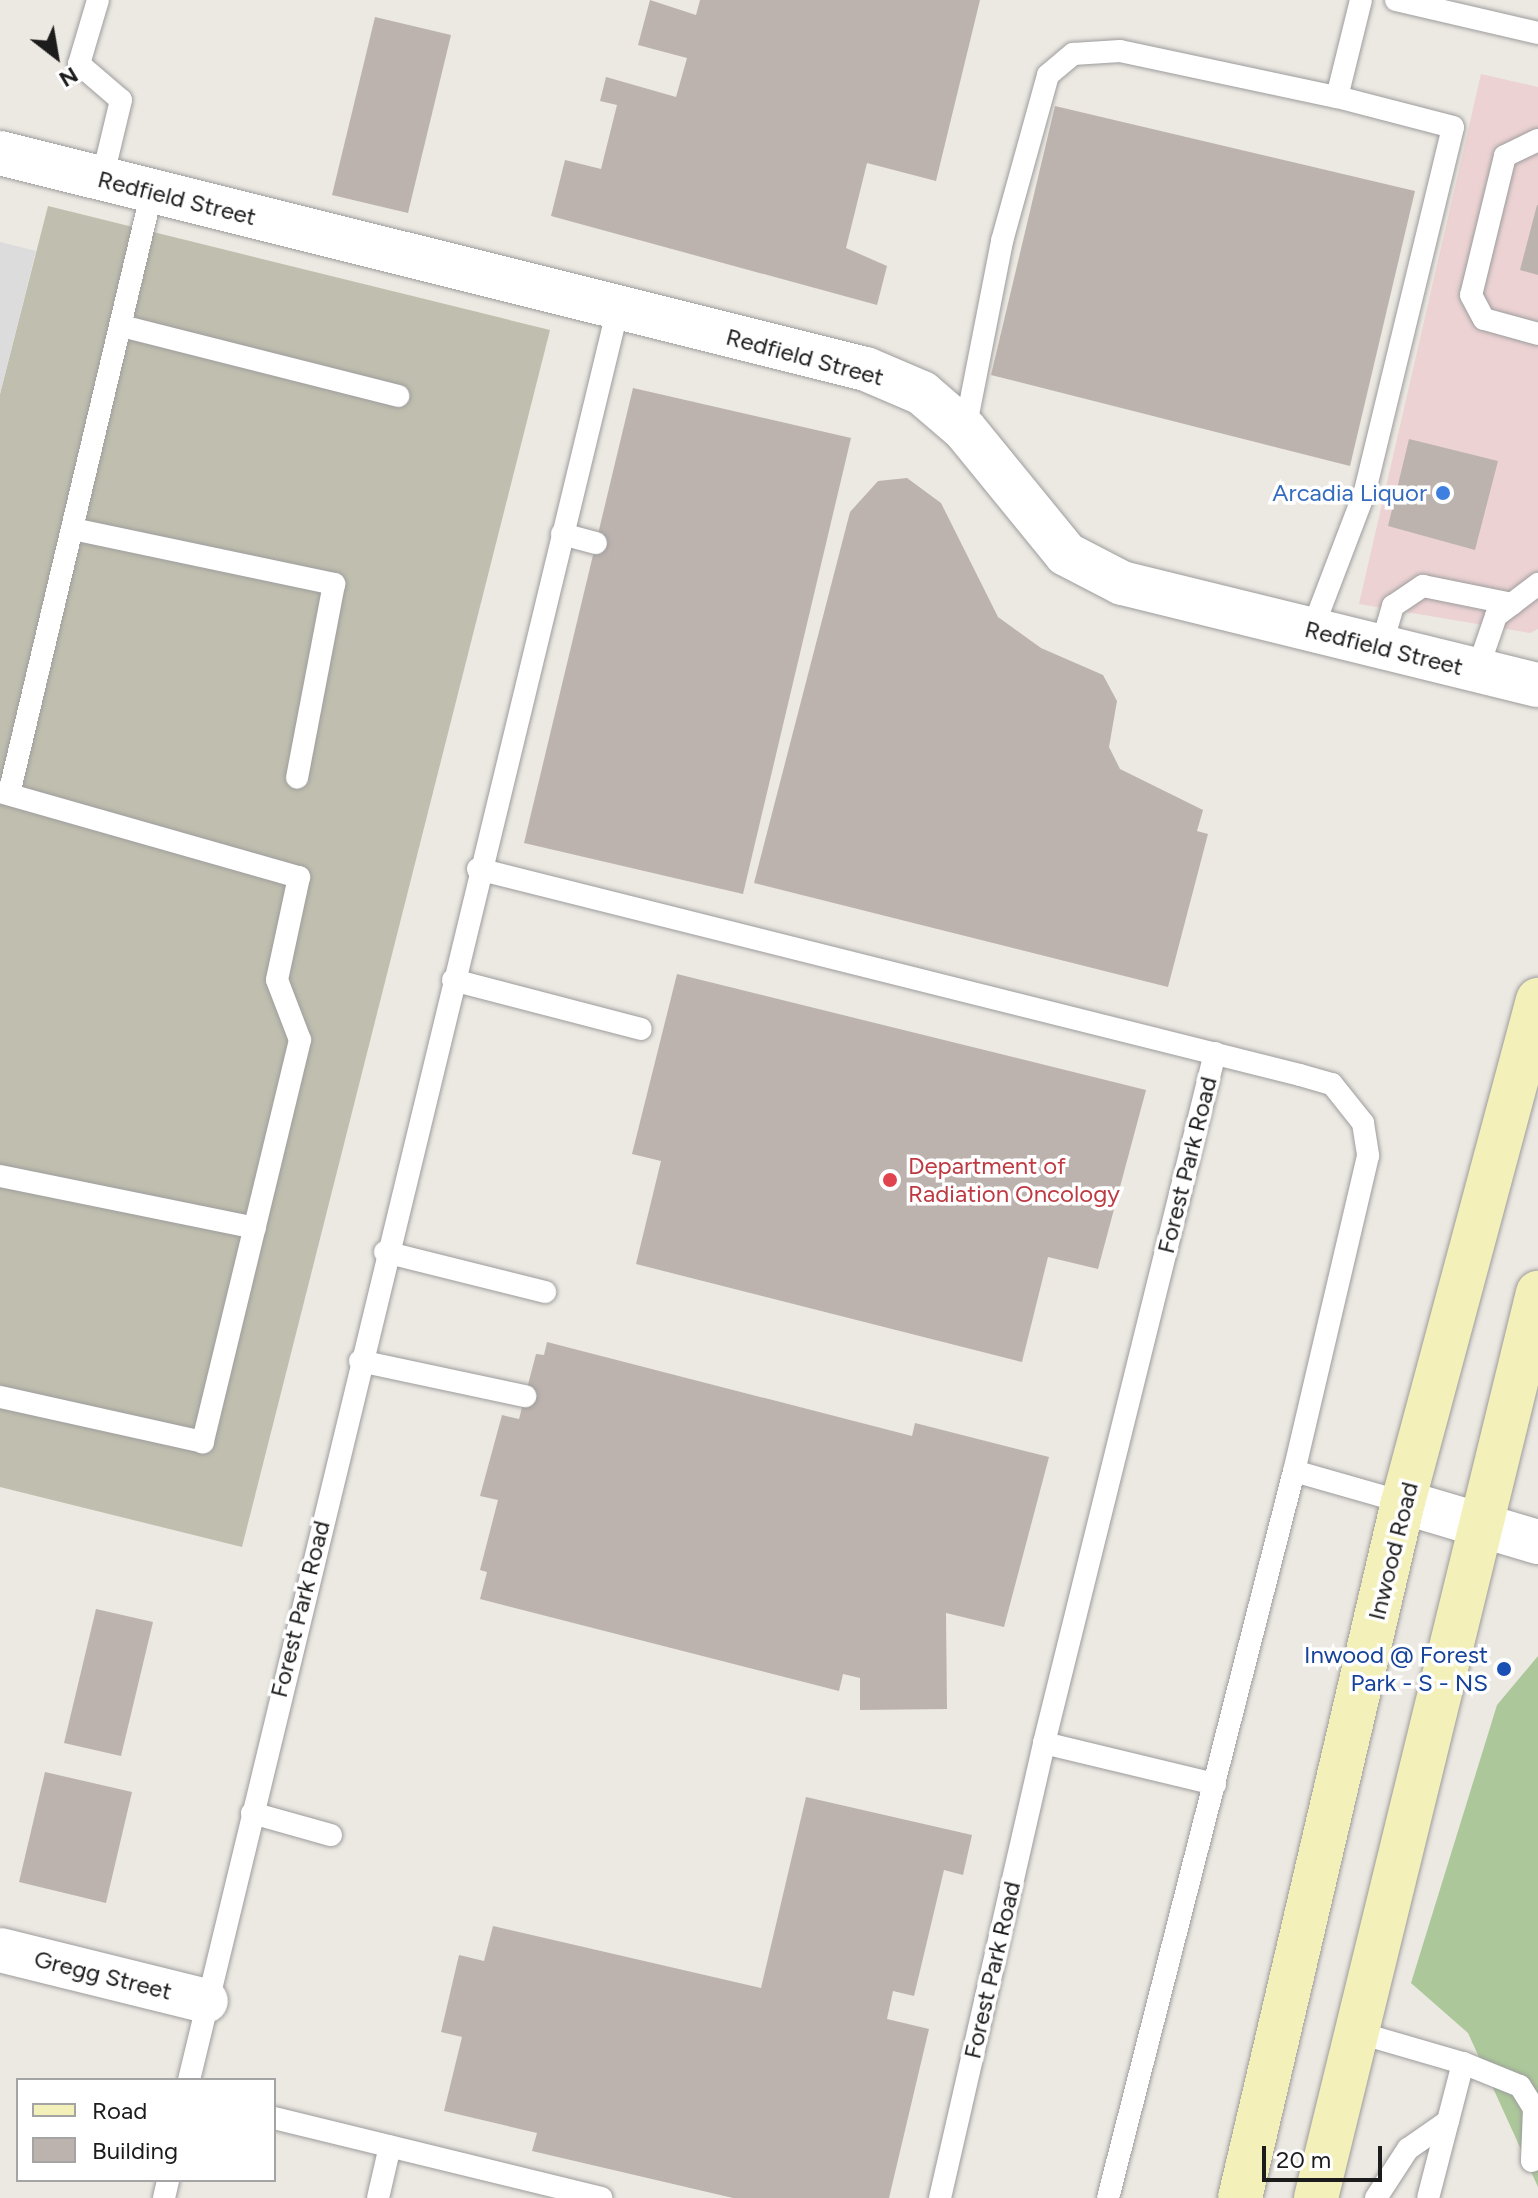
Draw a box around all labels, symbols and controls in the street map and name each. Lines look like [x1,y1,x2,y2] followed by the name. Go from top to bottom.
[16,16,96,96] north arrow
[54,61,83,93] text: N
[95,164,259,232] street label: Redfield Street
[723,322,887,392] street label: Redfield Street
[1272,479,1427,507] place label: Arcadia Liquor
[1434,484,1452,502] marker: Arcadia Liquor
[1302,614,1466,682] street label: Redfield Street
[1151,1074,1223,1256] street label: Forest Park Road
[908,1152,1120,1208] place label: Department of Radiation Oncology
[879,1169,901,1191] marker: Department of Radiation Oncology
[1362,1479,1424,1623] street label: Inwood Road
[264,1518,336,1700] street label: Forest Park Road
[1304,1641,1488,1697] place label: Inwood @ Forest Park - S - NS
[1495,1660,1513,1678] marker: Inwood @ Forest Park - S - NS
[958,1879,1026,2061] street label: Forest Park Road
[31,1944,175,2006] street label: Gregg Street
[16,2078,276,2182] legend
[92,2096,147,2125] text: Road
[1266,2130,1386,2180] scale bar
[92,2136,178,2165] text: Building
[1276,2145,1331,2174] text: 20 m

